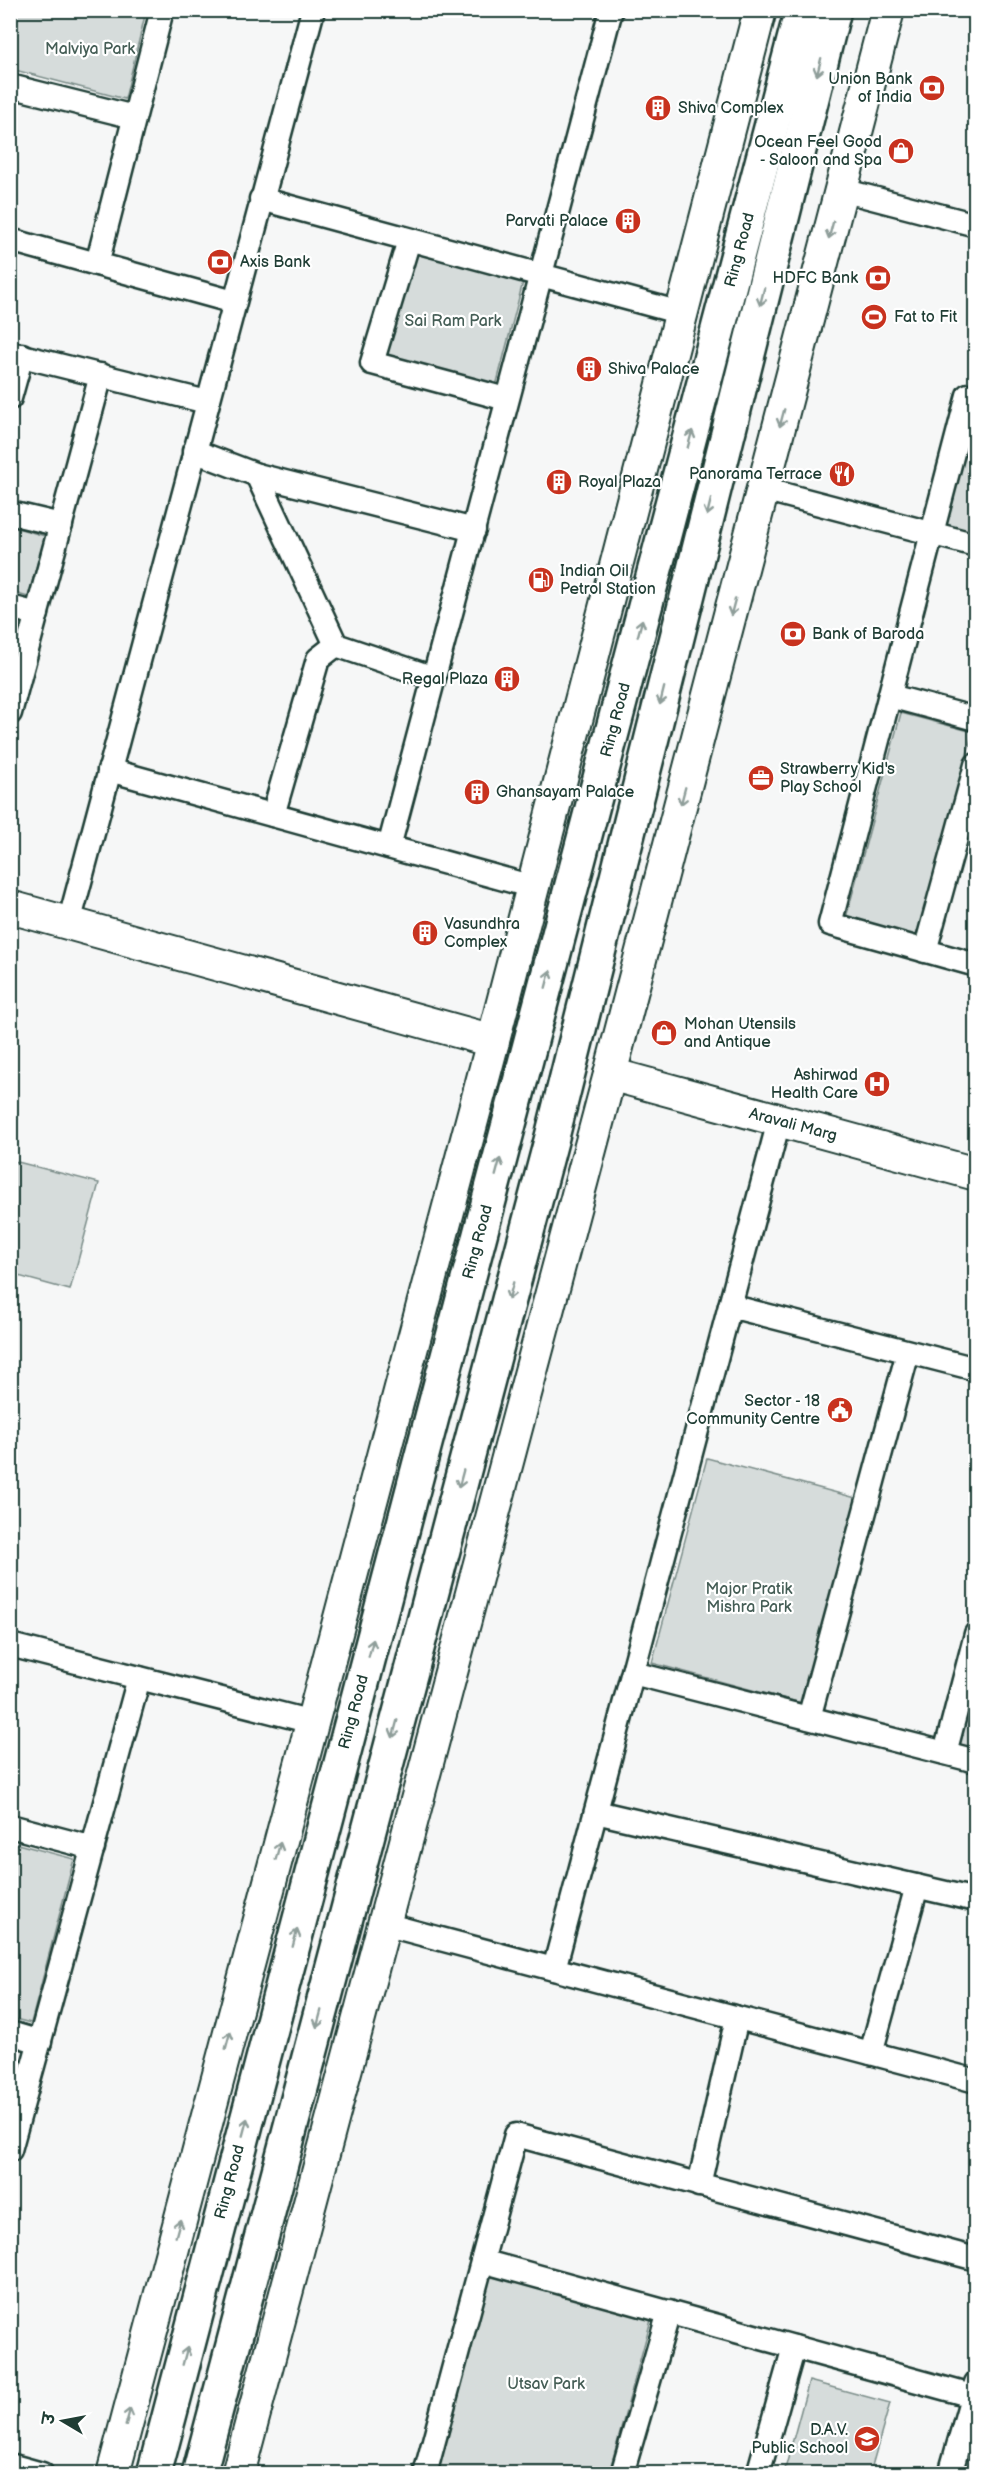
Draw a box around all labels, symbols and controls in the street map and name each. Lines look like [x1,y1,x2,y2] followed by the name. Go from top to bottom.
[45,40,135,59] park label: Malviya Park
[813,57,825,76] one-way arrow
[828,70,912,107] place label: Union Bank of India
[917,73,947,103] bank icon: Union Bank of India
[643,93,673,123] building icon: Shiva Complex
[678,99,784,118] place label: Shiva Complex
[754,133,882,170] place label: Ocean Feel Good - Saloon and Spa
[886,136,916,166] shop icon: Ocean Feel Good - Saloon and Spa
[613,206,643,236] building icon: Parvati Palace
[721,211,759,289] street label: Ring Road
[505,212,608,231] place label: Parvati Palace
[825,220,836,239] one-way arrow
[205,247,235,277] bank icon: Axis Bank
[240,253,310,272] place label: Axis Bank
[863,263,893,293] bank icon: HDFC Bank
[773,269,858,288] place label: HDFC Bank
[755,287,767,306] one-way arrow
[859,302,889,332] sports icon: Fat to Fit
[894,308,957,327] place label: Fat to Fit
[405,312,502,331] park label: Sai Ram Park
[574,354,604,384] building icon: Shiva Palace
[608,360,700,379] place label: Shiva Palace
[776,408,787,427] one-way arrow
[685,430,696,449] one-way arrow
[827,459,857,489] restaurant icon: Panorama Terrace
[689,465,823,484] place label: Panorama Terrace
[544,467,574,497] building icon: Royal Plaza
[578,473,661,492] place label: Royal Plaza
[703,497,715,516] one-way arrow
[560,562,656,599] place label: Indian Oil Petrol Station
[526,565,556,595] fuel station icon: Indian Oil Petrol Station
[726,597,738,616] one-way arrow
[635,619,647,638] one-way arrow
[778,619,808,649] bank icon: Bank of Baroda
[812,625,924,644] place label: Bank of Baroda
[492,664,522,694] building icon: Regal Plaza
[402,670,488,689] place label: Regal Plaza
[597,681,635,759] street label: Ring Road
[656,686,667,705] one-way arrow
[780,760,895,797] place label: Strawberry Kid's Play School
[746,763,776,793] office icon: Strawberry Kid's Play School
[462,777,492,807] building icon: Ghansayam Palace
[496,783,635,802] place label: Ghansayam Palace
[677,786,689,805] one-way arrow
[444,915,520,952] place label: Vasundhra Complex
[410,918,440,948] building icon: Vasundhra Complex
[542,970,554,989] one-way arrow
[684,1015,796,1052] place label: Mohan Utensils and Antique
[649,1018,679,1048] shop icon: Mohan Utensils and Antique
[771,1066,859,1103] place label: Ashirwad Health Care
[862,1069,892,1099] hospital icon: Ashirwad Health Care
[747,1104,839,1146] street label: Aravali Marg
[492,1158,504,1177] one-way arrow
[459,1203,497,1281] street label: Ring Road
[505,1281,516,1300] one-way arrow
[686,1392,821,1429] place label: Sector - 18 Community Centre
[825,1395,855,1425] public building icon: Sector - 18 Community Centre
[455,1469,467,1488] one-way arrow
[706,1580,793,1617] park label: Major Pratik Mishra Park
[366,1639,377,1658] one-way arrow
[335,1673,373,1751] street label: Ring Road
[389,1719,401,1738] one-way arrow
[272,1842,284,1861] one-way arrow
[289,1929,301,1948] one-way arrow
[312,2009,324,2028] one-way arrow
[222,2031,234,2050] one-way arrow
[240,2118,251,2137] one-way arrow
[211,2143,249,2221] street label: Ring Road
[172,2219,184,2238] one-way arrow
[179,2347,191,2366] one-way arrow
[507,2375,585,2394] park label: Utsav Park
[33,2391,93,2451] north arrow
[122,2408,134,2427] one-way arrow
[39,2410,60,2428] text: उ
[751,2421,848,2458] place label: D.A.V. Public School
[852,2424,882,2454] school or university icon: D.A.V. Public School

